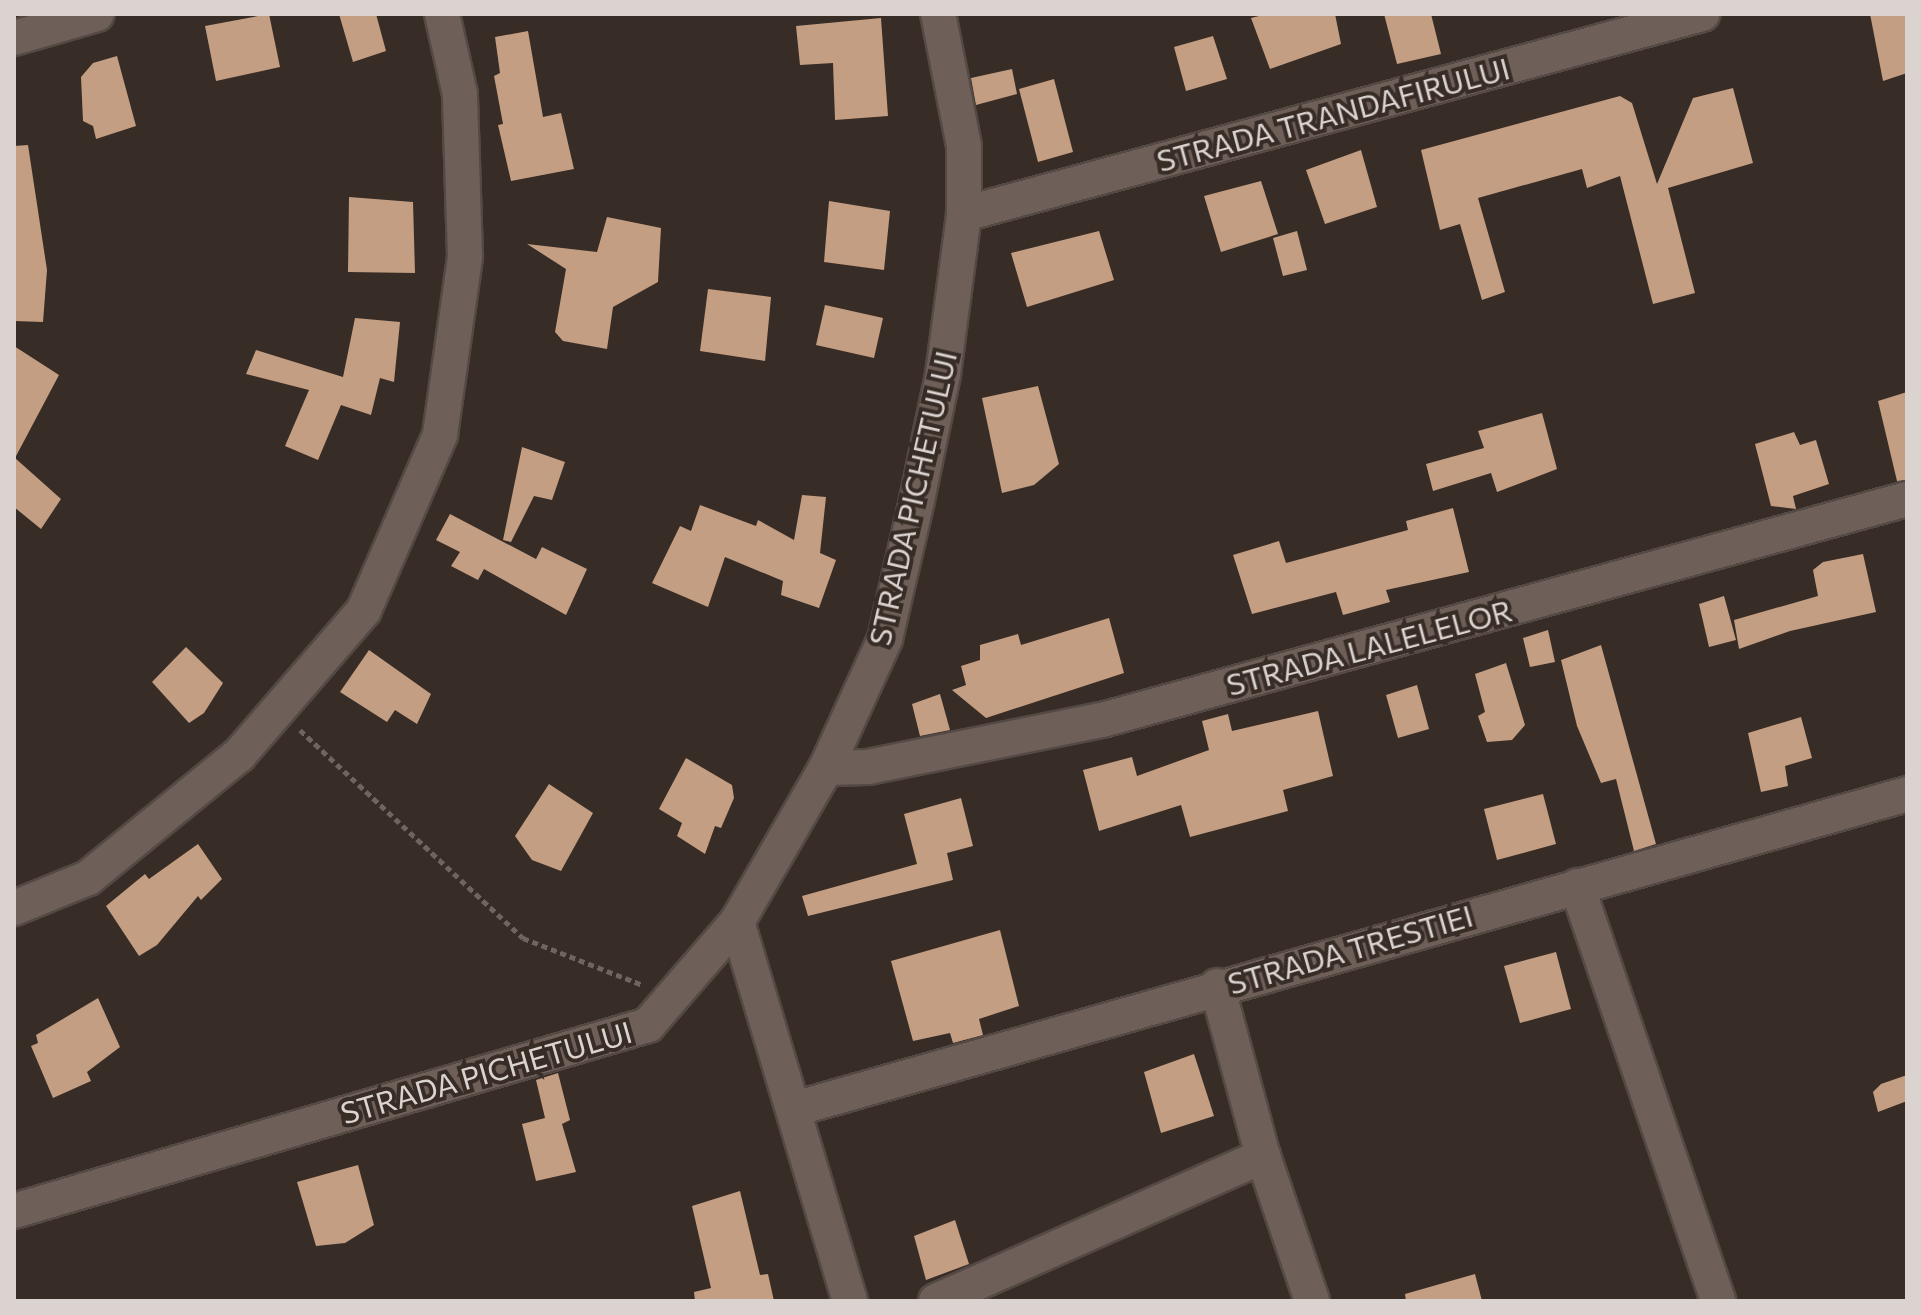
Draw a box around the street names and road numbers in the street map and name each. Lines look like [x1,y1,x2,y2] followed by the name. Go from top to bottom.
[1153,50,1513,178] street label: STRADA TRANDAFIRULUI
[861,347,963,649] street label: STRADA PICHETULUI
[1222,592,1516,702] street label: STRADA LALELELOR
[1223,897,1477,1001] street label: STRADA TRESTIEI
[336,1013,636,1131] street label: STRADA PICHETULUI

